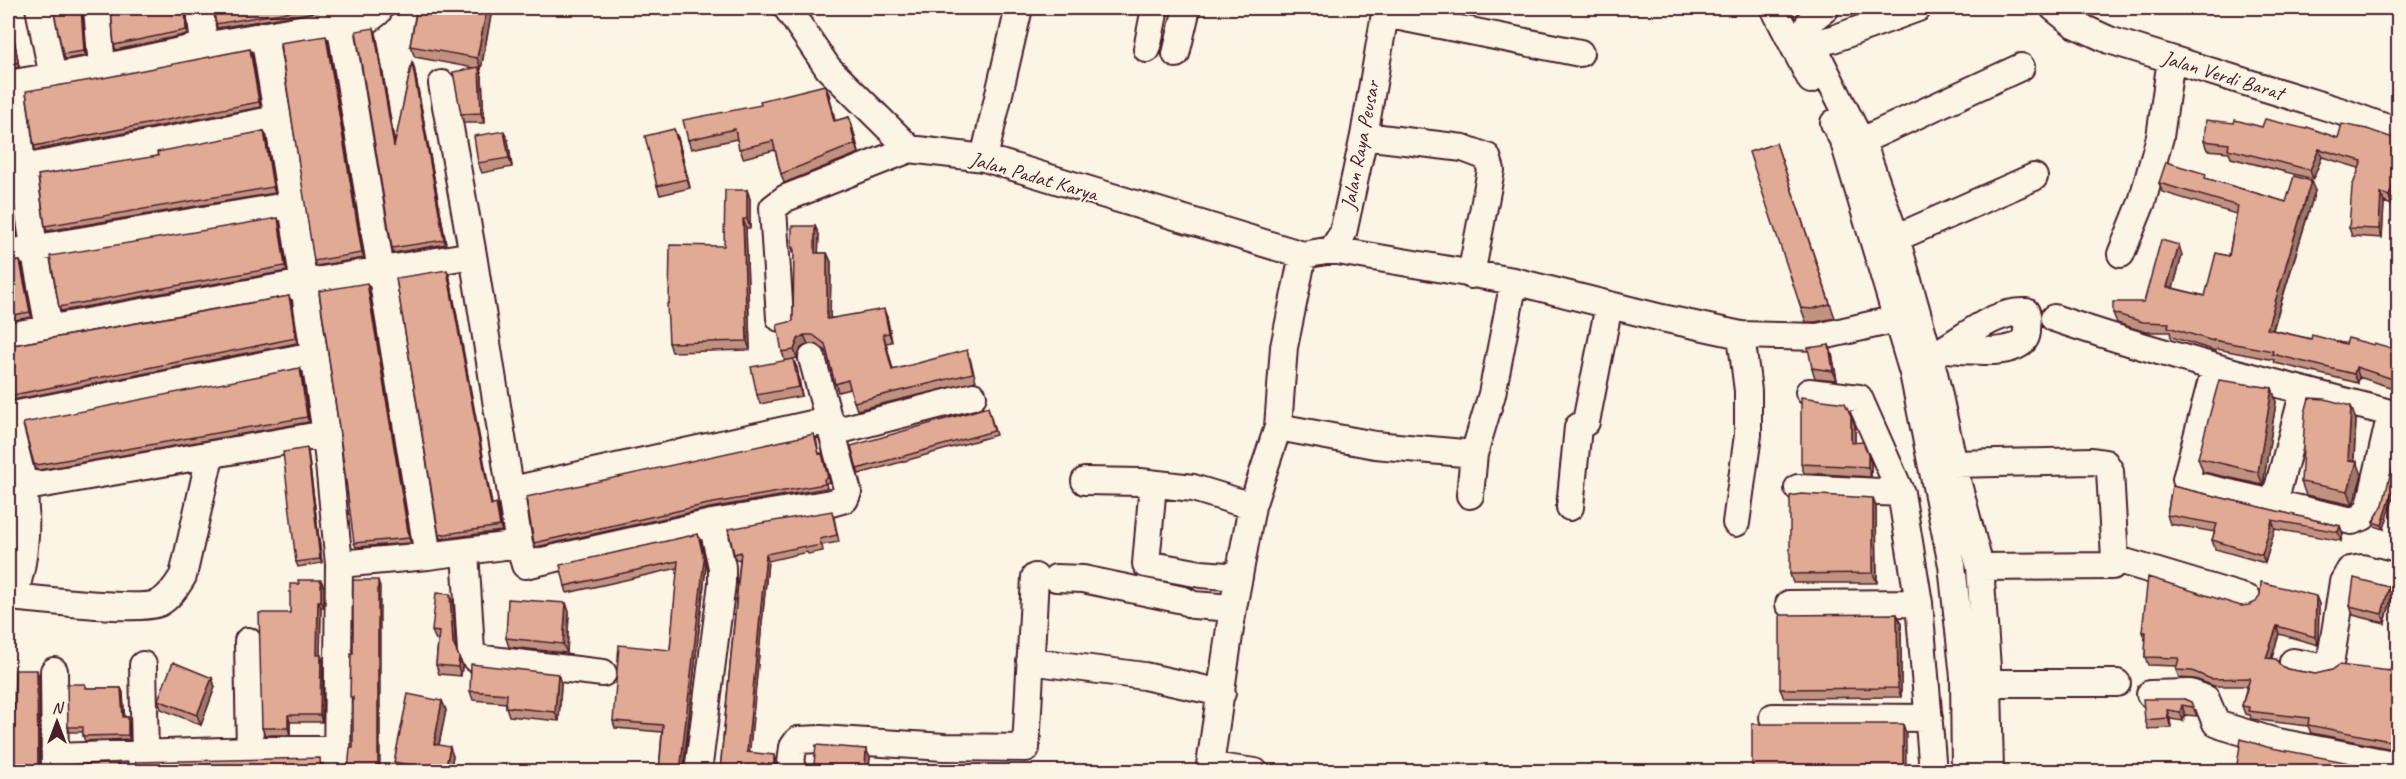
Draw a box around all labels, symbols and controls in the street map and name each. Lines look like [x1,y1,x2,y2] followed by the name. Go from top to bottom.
[2158,44,2290,107] street label: Jalan Verdi Barat
[1335,77,1385,213] street label: Jalan Raya Peusar
[967,145,1103,207] street label: Jalan Padat Karya
[27,692,87,752] north arrow
[52,698,65,718] text: N

